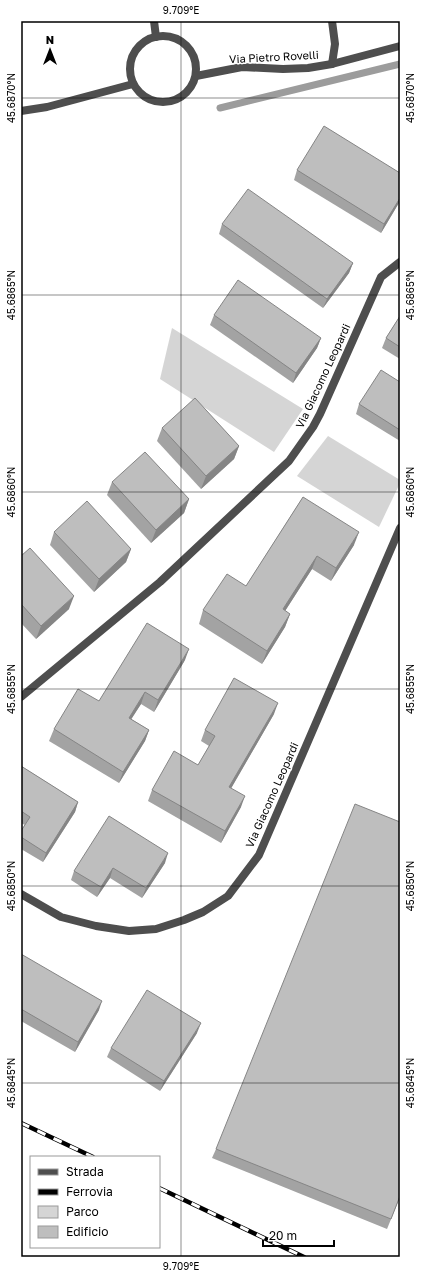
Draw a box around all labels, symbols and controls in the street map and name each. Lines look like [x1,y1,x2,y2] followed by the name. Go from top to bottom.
[163,4,199,16] text: 9.709°E
[30,30,70,70] north arrow
[46,33,54,46] text: N
[229,48,319,65] street label: Via Pietro Rovelli
[5,73,17,123] text: 45.6870°N
[404,73,416,123] text: 45.6870°N
[5,270,17,320] text: 45.6865°N
[404,270,416,320] text: 45.6865°N
[293,321,353,430] street label: Via Giacomo Leopardi
[5,467,17,517] text: 45.6860°N
[404,467,416,517] text: 45.6860°N
[5,664,17,714] text: 45.6855°N
[404,664,416,714] text: 45.6855°N
[242,740,301,849] street label: Via Giacomo Leopardi
[5,861,17,911] text: 45.6850°N
[404,861,416,911] text: 45.6850°N
[5,1058,17,1108] text: 45.6845°N
[404,1058,416,1108] text: 45.6845°N
[30,1156,160,1248] legend
[66,1164,104,1179] text: Strada
[66,1184,113,1199] text: Ferrovia
[66,1204,99,1219] text: Parco
[263,1222,334,1248] scale bar
[66,1224,108,1239] text: Edificio
[269,1228,297,1243] text: 20 m
[163,1260,199,1272] text: 9.709°E

